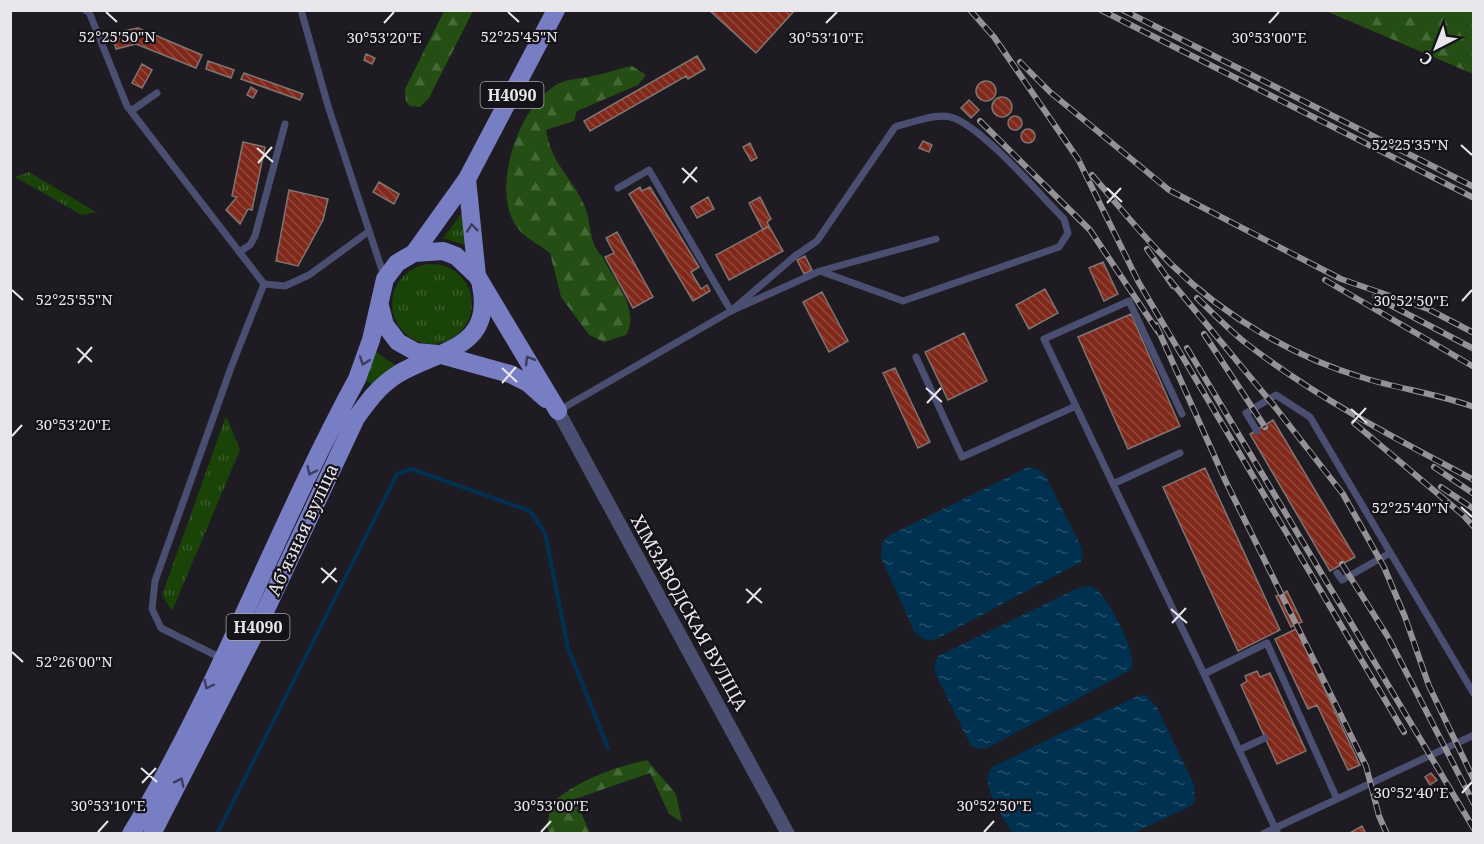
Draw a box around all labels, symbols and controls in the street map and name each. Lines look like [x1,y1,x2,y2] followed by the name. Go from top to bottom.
[1406,18,1466,78] north arrow
[78,26,156,46] text: 52°25'50"N
[480,26,558,46] text: 52°25'45"N
[346,27,422,47] text: 30°53'20"E
[788,27,864,47] text: 30°53'10"E
[1231,27,1307,47] text: 30°53'00"E
[1415,47,1437,71] text: С
[480,82,544,108] road number: Н4090
[1371,134,1449,154] text: 52°25'35"N
[466,223,479,232] one-way arrow
[35,289,113,309] text: 52°25'55"N
[1373,290,1449,310] text: 30°52'50"E
[358,355,371,366] one-way arrow
[525,356,537,366] one-way arrow
[35,414,111,434] text: 30°53'20"E
[261,460,343,600] street label: Абʼязная вуліца
[306,465,318,476] one-way arrow
[1371,497,1449,517] text: 52°25'40"N
[626,510,754,715] street label: ХІМЗАВОДСКАЯ ВУЛІЦА
[226,614,290,640] road number: Н4090
[35,651,113,671] text: 52°26'00"N
[204,679,216,690] one-way arrow
[173,778,184,789] one-way arrow
[1373,782,1449,802] text: 30°52'40"E
[70,795,146,815] text: 30°53'10"E
[513,795,589,815] text: 30°53'00"E
[956,795,1032,815] text: 30°52'50"E

